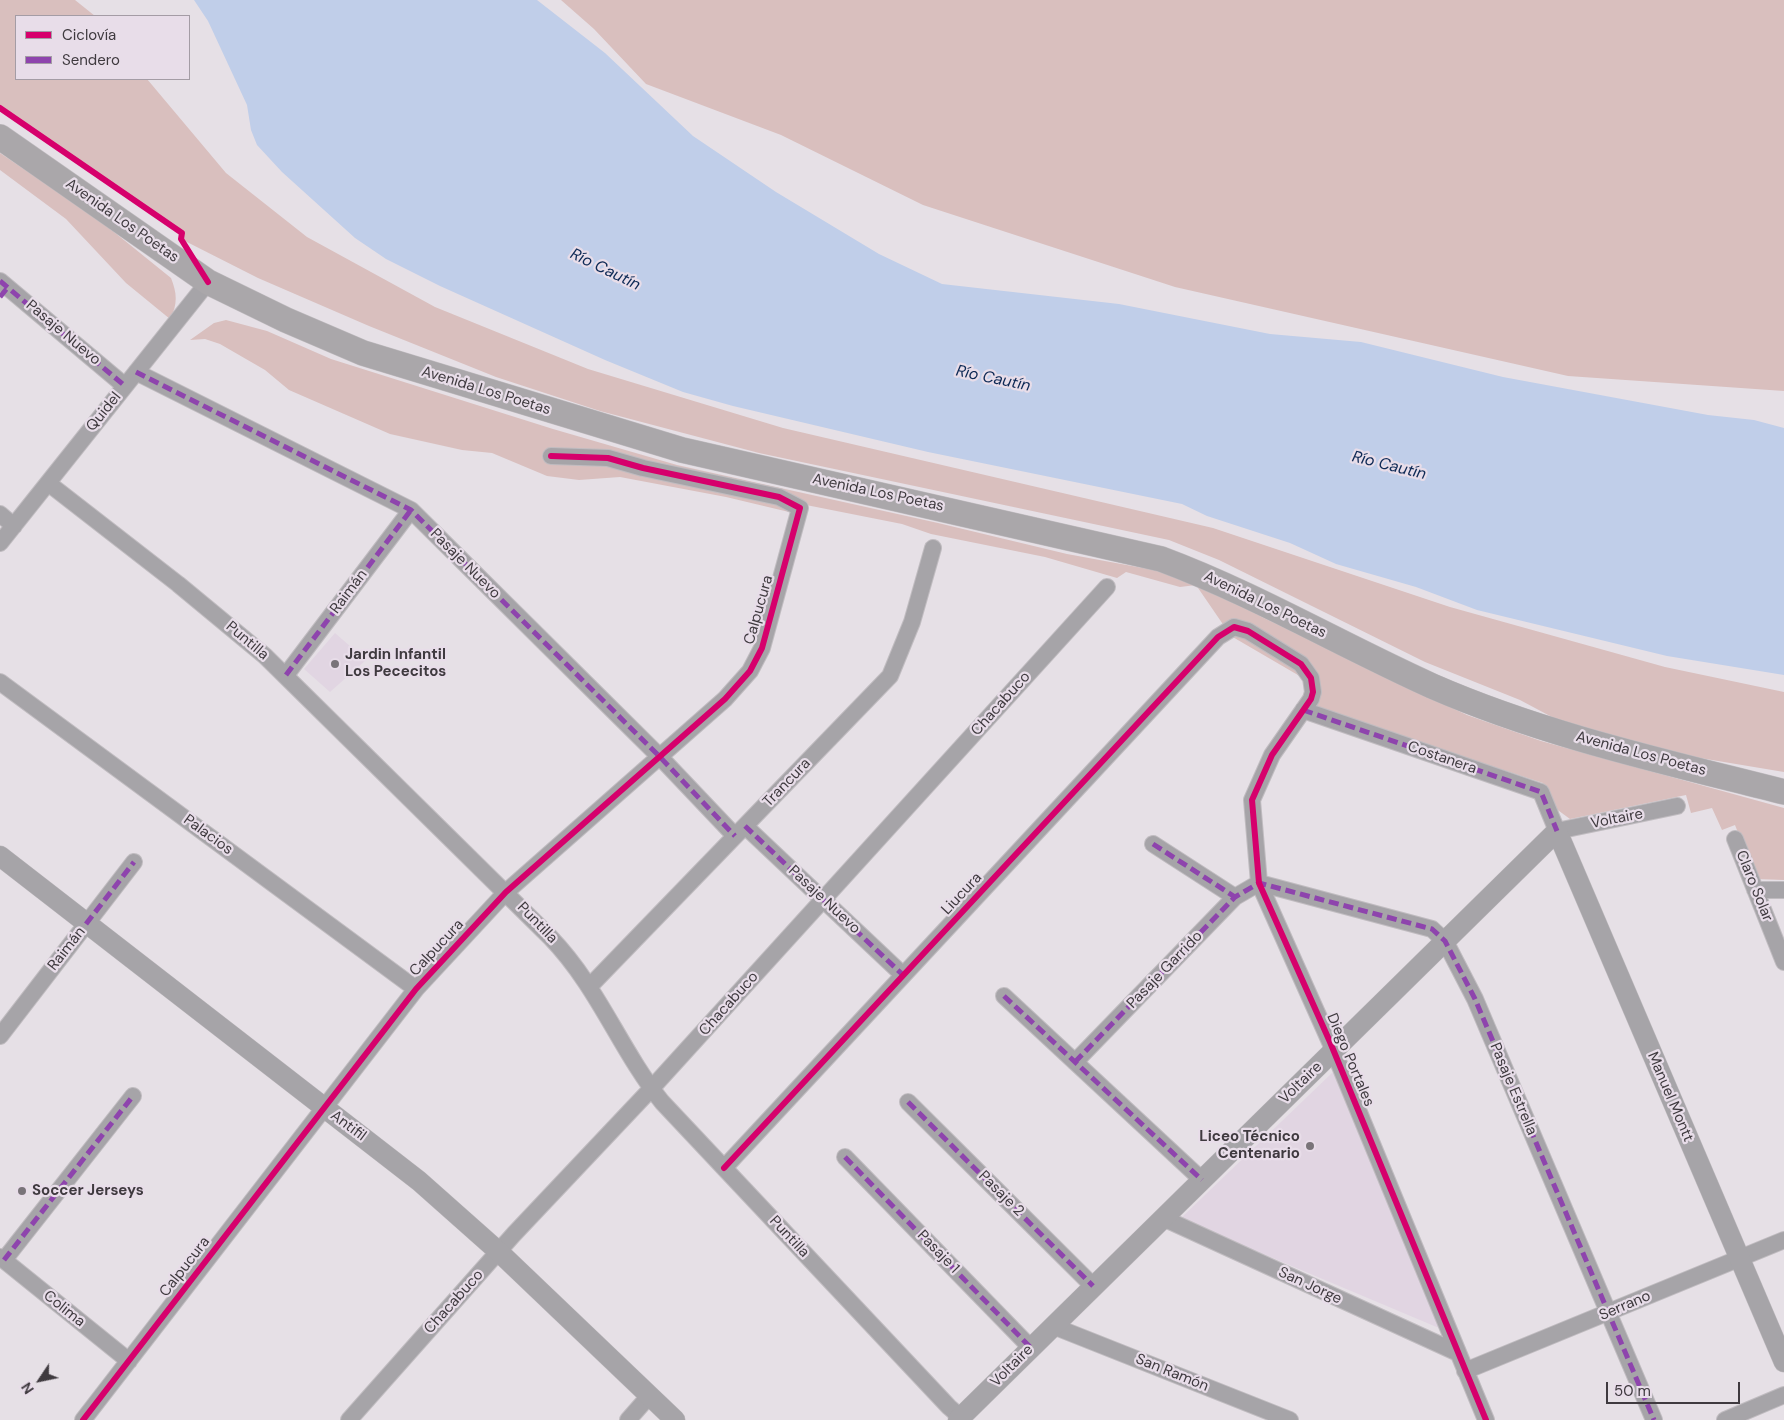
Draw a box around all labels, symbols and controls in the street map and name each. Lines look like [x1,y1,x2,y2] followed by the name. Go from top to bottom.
[15,15,190,80] legend
[62,25,116,45] text: Ciclovía
[62,50,120,70] text: Sendero
[62,175,182,267] street label: Avenida Los Poetas
[567,245,643,295] water label: Río Cautín
[22,297,104,369] street label: Pasaje Nuevo
[954,362,1032,396] water label: Río Cautín
[419,363,553,419] street label: Avenida Los Poetas
[83,389,125,435] street label: Quidel
[1350,448,1428,484] water label: Río Cautín
[811,470,945,516] street label: Avenida Los Poetas
[426,525,504,603] street label: Pasaje Nuevo
[327,566,371,618] street label: Raimán
[1201,568,1329,642] street label: Avenida Los Poetas
[741,573,777,647] street label: Calpucura
[222,618,272,664] street label: Puntilla
[345,646,446,681] place label: Jardin Infantil Los Pececitos
[329,658,341,670] marker: Jardin Infantil Los Pececitos
[968,668,1034,740] street label: Chacabuco
[1574,728,1708,780] street label: Avenida Los Poetas
[1405,738,1479,778] street label: Costanera
[759,755,815,811] street label: Trancura
[1589,805,1645,833] street label: Voltaire
[180,811,236,859] street label: Palacios
[1732,848,1776,924] street label: Claro Solar
[784,862,864,938] street label: Pasaje Nuevo
[938,869,986,919] street label: Liucura
[513,899,561,947] street label: Puntilla
[406,916,468,980] street label: Calpucura
[44,924,90,974] street label: Raimán
[1123,927,1207,1013] street label: Pasaje Garrido
[696,968,762,1040] street label: Chacabuco
[1322,1011,1378,1109] street label: Diego Portales
[1485,1040,1541,1138] street label: Pasaje Estrella
[1643,1049,1697,1145] street label: Manuel Montt
[1276,1058,1326,1108] street label: Voltaire
[327,1107,369,1145] street label: Antifil
[1199,1128,1300,1163] place label: Liceo Técnico Centenario
[1304,1140,1316,1152] marker: Liceo Técnico Centenario
[974,1167,1028,1221] street label: Pasaje 2
[32,1182,144,1200] place label: Soccer Jerseys
[16,1185,28,1197] marker: Soccer Jerseys
[765,1212,813,1262] street label: Puntilla
[913,1227,963,1277] street label: Pasaje 1
[156,1233,214,1301] street label: Calpucura
[1275,1264,1345,1308] street label: San Jorge
[421,1266,487,1338] street label: Chacabuco
[40,1287,88,1331] street label: Colima
[1597,1287,1653,1325] street label: Serrano
[987,1341,1037,1391] street label: Voltaire
[1133,1350,1211,1396] street label: San Ramón
[15,1355,65,1405] north arrow
[1609,1372,1743,1404] scale bar
[17,1379,38,1398] text: N
[1614,1381,1651,1401] text: 50 m

